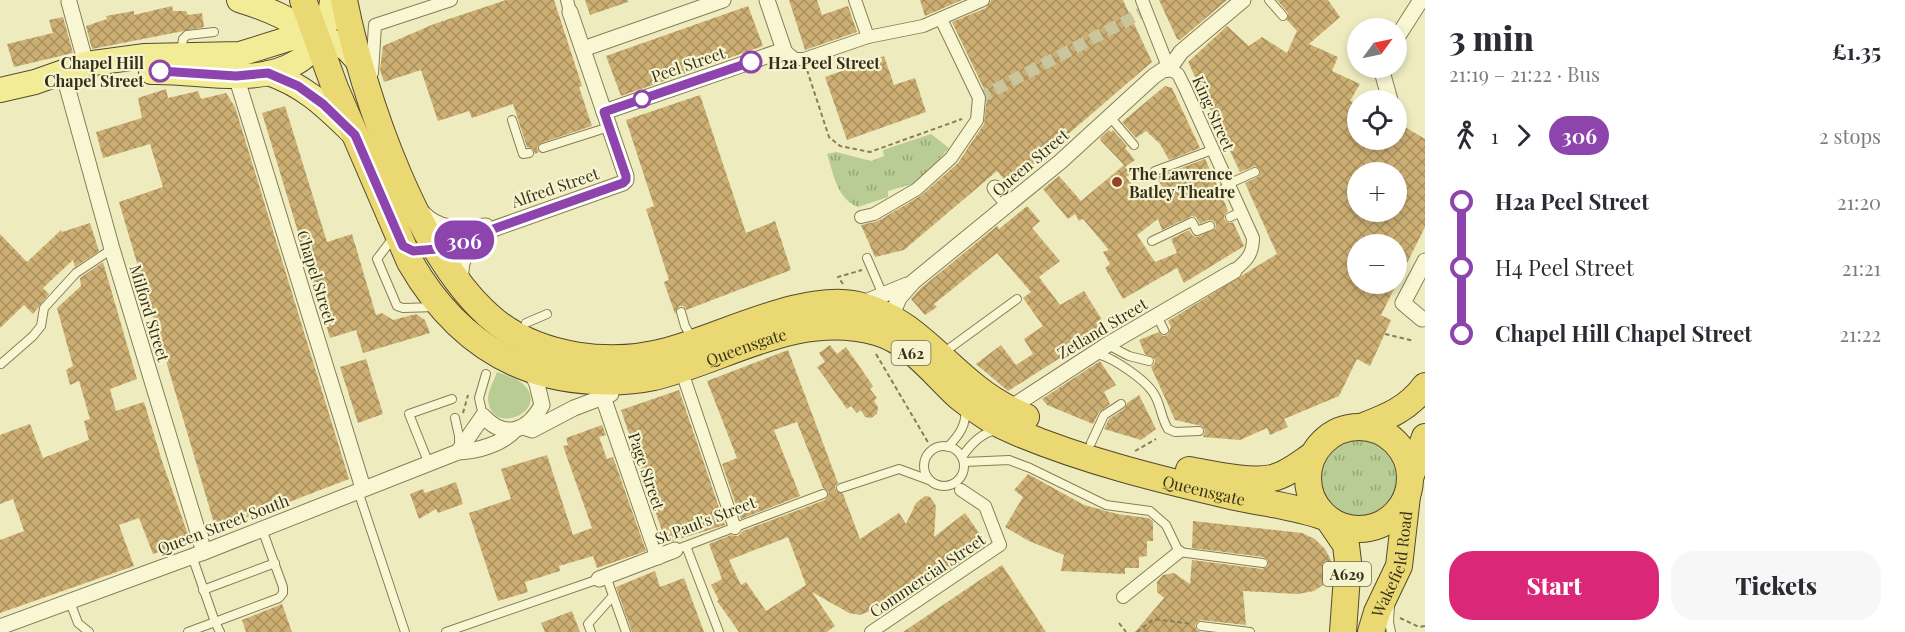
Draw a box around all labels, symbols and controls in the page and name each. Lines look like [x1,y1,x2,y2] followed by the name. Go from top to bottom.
[1449,15,1534,59] text: 3 min
[1347,18,1407,78] north arrow
[1347,18,1407,294] map controls
[1832,36,1881,66] text: £1.35
[648,41,728,86] street label: Peel Street
[740,51,762,73] marker: H2a Peel Street
[44,52,144,91] place label: Chapel Hill Chapel Street
[768,52,880,73] place label: H2a Peel Street
[149,60,171,82] marker: Chapel Hill Chapel Street
[1449,60,1600,87] text: 21:19 – 21:22 · Bus
[1188,72,1240,154] street label: King Street
[633,90,651,108] unlabelled marker
[1347,90,1407,150] button: locate
[1449,119,1482,152] icon: walk
[1507,119,1540,152] icon: forward
[1561,121,1597,149] text: 306
[1491,122,1498,149] text: 1
[1819,122,1881,149] text: 2 stops
[987,124,1073,200] street label: Queen Street
[508,162,602,212] street label: Alfred Street
[1347,162,1407,222] button: +
[1129,163,1235,202] place label: The Lawrence Batley Theatre
[1110,175,1124,189] marker: The Lawrence Batley Theatre
[1495,186,1649,216] text: H2a Peel Street
[1837,188,1881,215] text: 21:20
[430,220,498,260] line badge: 306
[446,226,482,254] text: 306
[293,227,341,327] street label: Chapel Street
[1347,234,1407,294] button: −
[1495,252,1634,282] text: H4 Peel Street
[1842,254,1881,281] text: 21:21
[125,262,175,364] street label: Milford Street
[1053,293,1151,363] street label: Zetland Street
[1495,318,1752,348] text: Chapel Hill Chapel Street
[1840,320,1881,347] text: 21:22
[703,323,789,370] street label: Queensgate
[892,341,930,365] road number: A62
[624,430,670,513] street label: Page Street
[1161,469,1247,509] street label: Queensgate
[154,489,292,559] street label: Queen Street South
[652,491,759,549] street label: St Paul's Street
[1365,510,1416,621] street label: Wakefield Road
[865,528,989,621] street label: Commercial Street
[1449,551,1659,620] button: Start
[1671,551,1881,620] button: Tickets
[1323,562,1371,586] road number: A629

